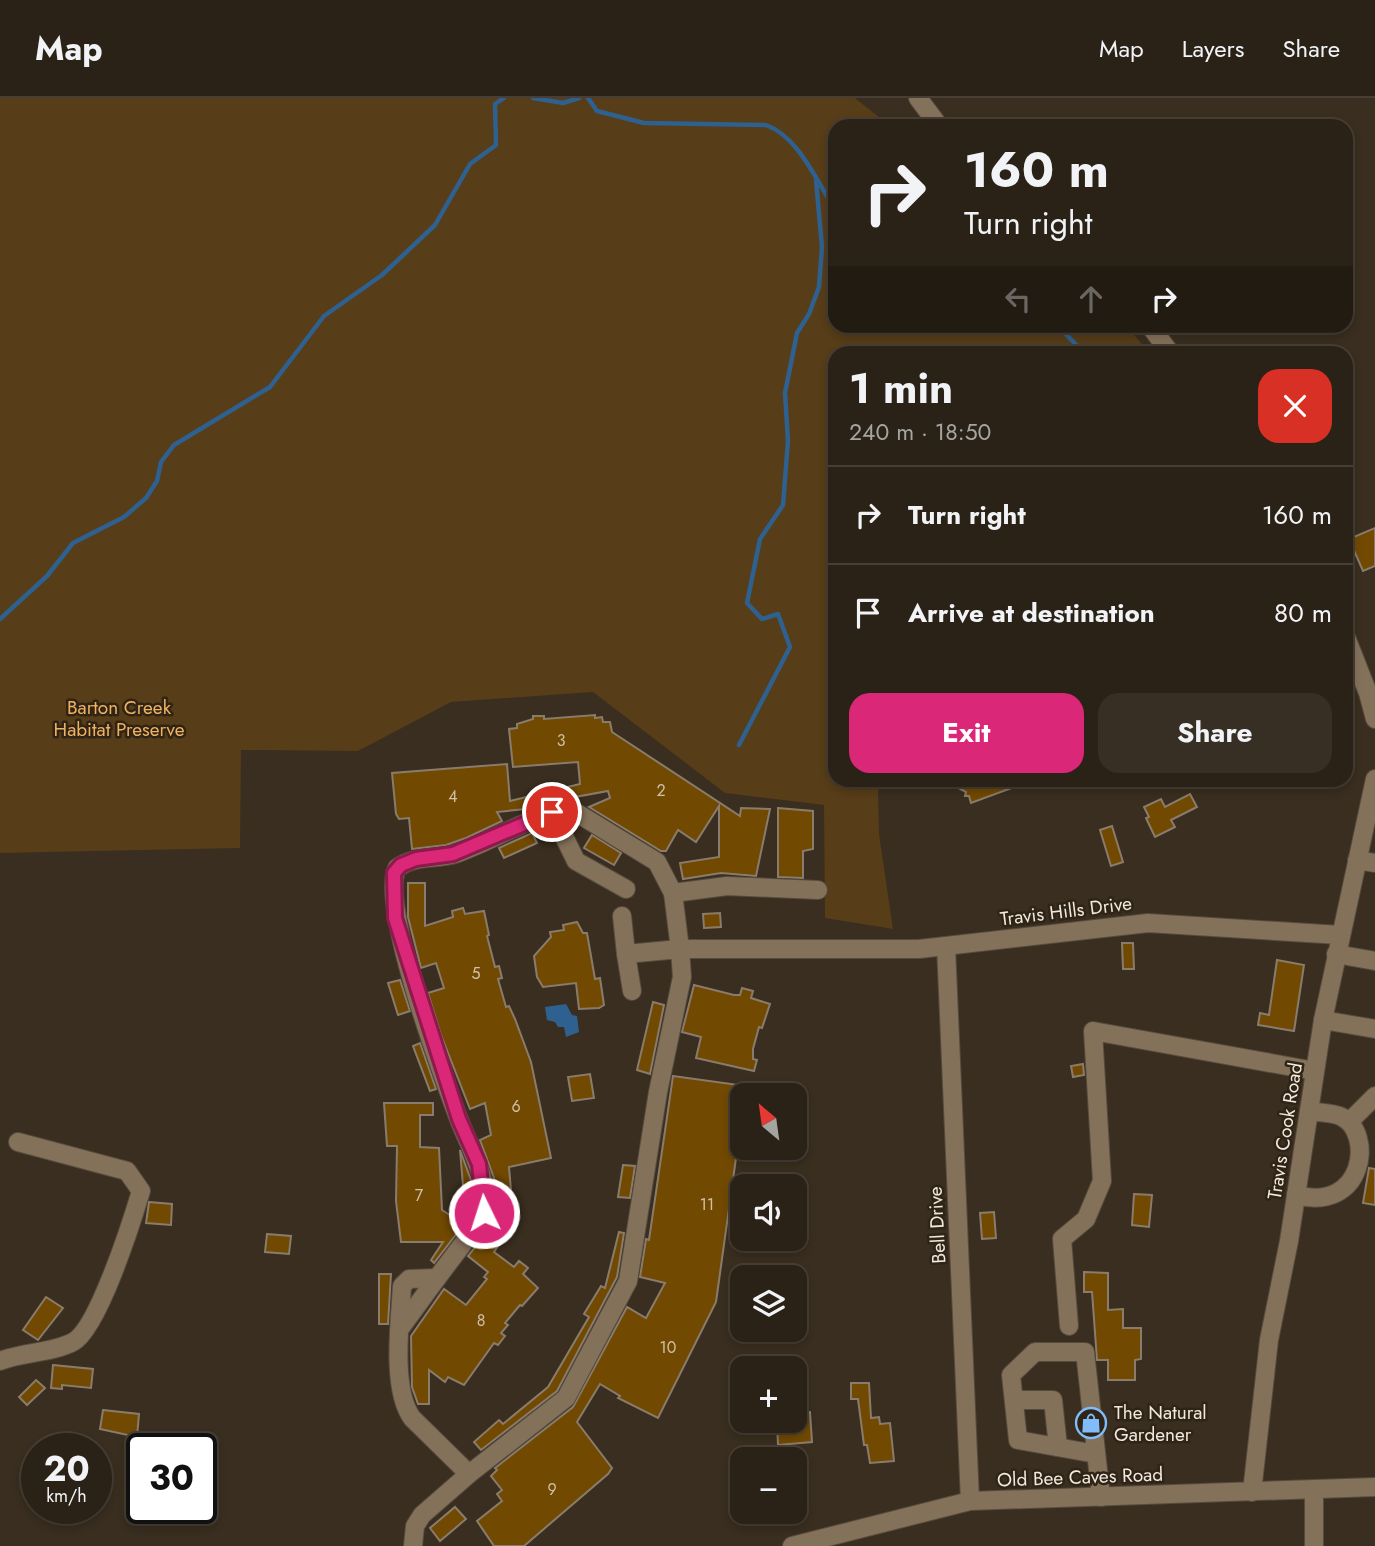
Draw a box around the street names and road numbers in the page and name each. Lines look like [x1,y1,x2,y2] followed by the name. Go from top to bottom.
[999,890,1134,932] street label: Travis Hills Drive
[1261,1061,1309,1201] street label: Travis Cook Road
[921,1186,952,1264] street label: Bell Drive
[997,1461,1163,1493] street label: Old Bee Caves Road

